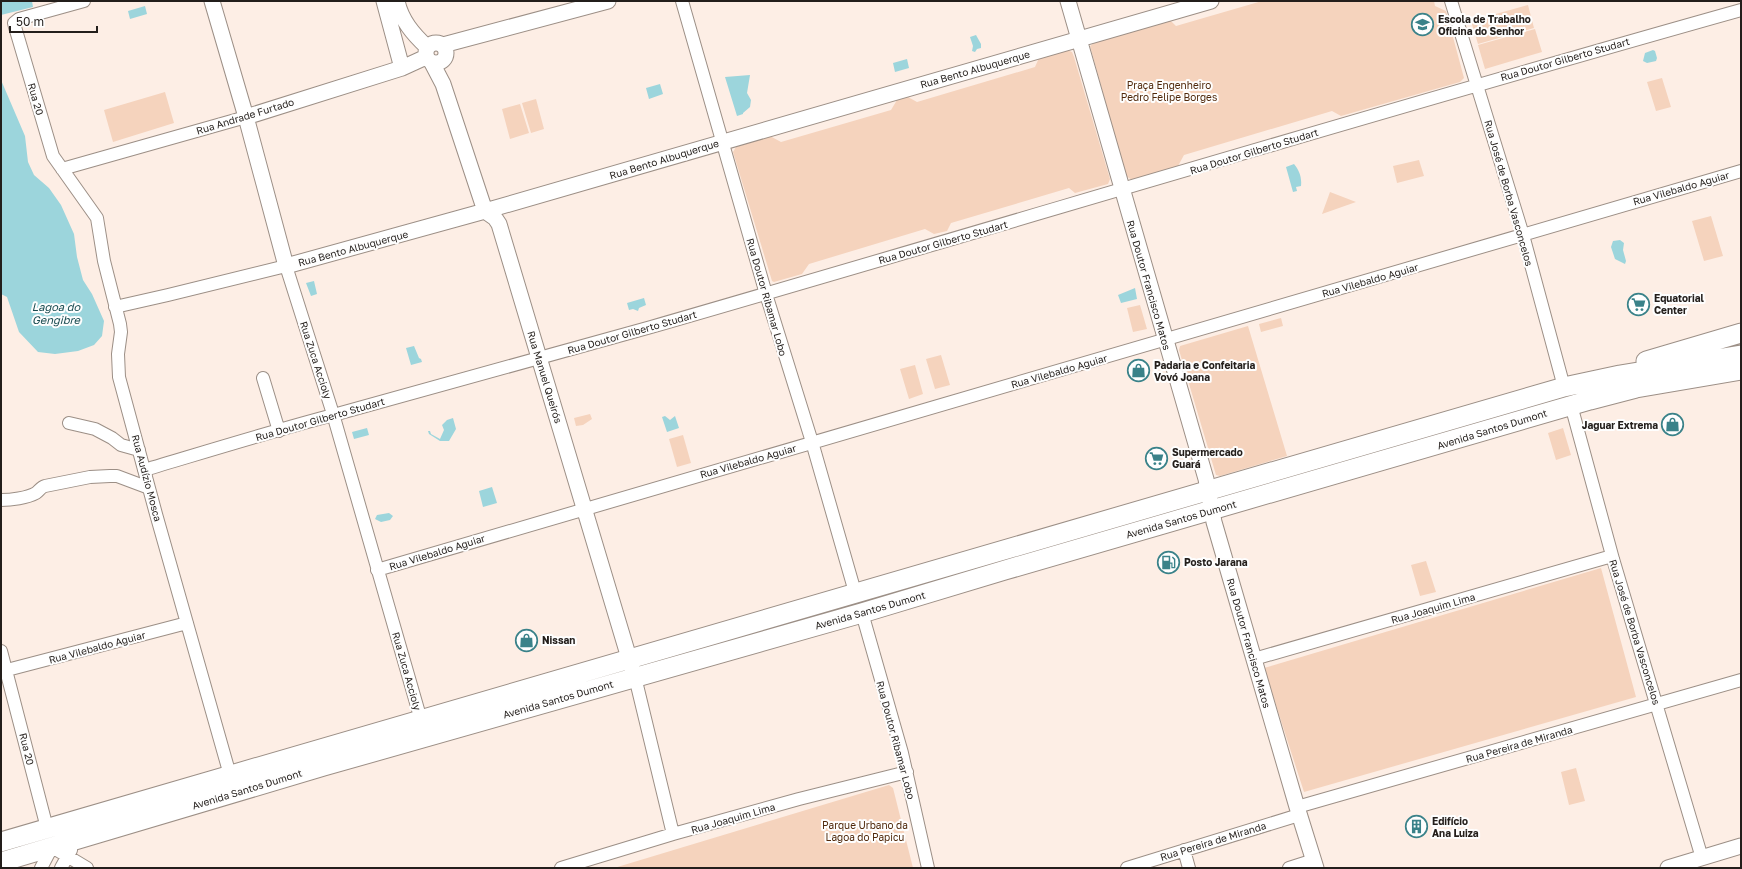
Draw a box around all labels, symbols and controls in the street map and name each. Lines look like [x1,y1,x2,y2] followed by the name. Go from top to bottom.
[10,8,97,34] scale bar
[1410,12,1436,38] school or university icon: Escola de Trabalho Oficina do Senhor
[1438,13,1531,37] place label: Escola de Trabalho Oficina do Senhor
[16,14,44,29] text: 50 m
[1499,35,1631,83] street label: Rua Doutor Gilberto Studart
[919,48,1031,90] street label: Rua Bento Albuquerque
[1121,79,1217,103] park label: Praça Engenheiro Pedro Felipe Borges
[26,82,46,116] street label: Rua 20
[195,95,295,137] street label: Rua Andrade Furtado
[1482,118,1536,268] street label: Rua José de Borba Vasconcelos
[1188,126,1320,176] street label: Rua Doutor Gilberto Studart
[608,137,720,181] street label: Rua Bento Albuquerque
[1631,168,1731,208] street label: Rua Vilebaldo Aguiar
[877,218,1009,266] street label: Rua Doutor Gilberto Studart
[1125,219,1173,351] street label: Rua Doutor Francisco Matos
[297,227,410,268] street label: Rua Bento Albuquerque
[744,237,790,357] street label: Rua Doutor Ribamar Lobo
[1320,260,1420,300] street label: Rua Vilebaldo Aguiar
[1625,291,1651,317] supermarket icon: Equatorial Center
[1654,292,1705,316] place label: Equatorial Center
[32,300,82,327] water label: Lagoa do Gengibre
[566,308,698,356] street label: Rua Doutor Gilberto Studart
[298,320,334,401] street label: Rua Zuca Accioly
[525,329,565,425] street label: Rua Manuel Queirós
[1009,351,1109,391] street label: Rua Vilebaldo Aguiar
[1126,358,1152,384] shop icon: Padaria e Confeitaria Vovó Joana
[1154,359,1255,383] place label: Padaria e Confeitaria Vovó Joana
[254,395,386,443] street label: Rua Doutor Gilberto Studart
[1436,407,1548,451] street label: Avenida Santos Dumont
[1660,412,1686,438] shop icon: Jaguar Extrema
[1582,419,1658,431] place label: Jaguar Extrema
[130,433,164,523] street label: Rua Audízio Mosca
[698,441,798,481] street label: Rua Vilebaldo Aguiar
[1143,445,1169,471] supermarket icon: Supermercado Guará
[1172,446,1243,470] place label: Supermercado Guará
[1124,497,1238,541] street label: Avenida Santos Dumont
[388,532,486,572] street label: Rua Vilebaldo Aguiar
[1155,549,1181,575] fuel station icon: Posto Jarana
[1184,556,1248,568] place label: Posto Jarana
[1607,558,1663,706] street label: Rua José de Borba Vasconcelos
[1225,577,1273,709] street label: Rua Doutor Francisco Matos
[813,588,927,632] street label: Avenida Santos Dumont
[1389,590,1477,626] street label: Rua Joaquim Lima
[513,627,539,653] shop icon: Nissan
[47,628,147,666] street label: Rua Vilebaldo Aguiar
[390,630,424,712] street label: Rua Zuca Accioly
[542,634,575,646] place label: Nissan
[501,677,615,721] street label: Avenida Santos Dumont
[874,679,918,801] street label: Rua Doutor Ribamar Lobo
[1464,723,1574,765] street label: Rua Pereira de Miranda
[17,732,37,766] street label: Rua 20
[191,767,303,811] street label: Avenida Santos Dumont
[689,800,777,836] street label: Rua Joaquim Lima
[1403,814,1429,840] building icon: Edifício Ana Luiza
[1432,815,1479,839] place label: Edifício Ana Luiza
[822,819,908,843] park label: Parque Urbano da Lagoa do Papicu
[1158,819,1268,863] street label: Rua Pereira de Miranda

